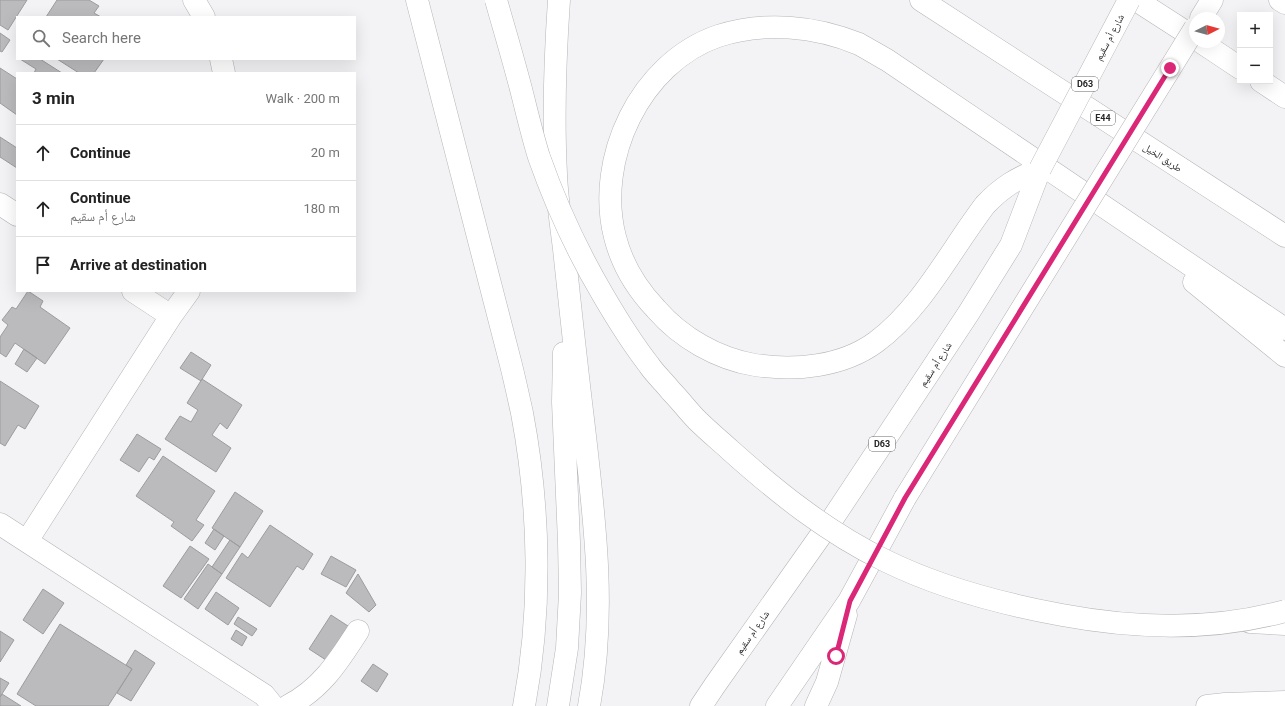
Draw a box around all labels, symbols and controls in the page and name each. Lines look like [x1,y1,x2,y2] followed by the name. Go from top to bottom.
[1092,12,1128,63] street label: شارع أم سقيم
[1189,12,1225,48] north arrow
[1237,12,1273,84] map controls
[1237,12,1273,48] button: +
[16,16,356,60] search box
[30,27,52,49] icon: search
[62,29,141,47] text: Search here
[1237,48,1273,84] button: −
[1161,59,1179,77] route end
[1072,77,1098,91] road number: D63
[32,88,75,108] text: 3 min
[265,91,340,106] text: Walk · 200 m
[1091,111,1115,125] road number: E44
[1141,141,1184,175] street label: طريق الخيل
[32,142,54,164] icon: ahead
[70,144,131,162] text: Continue
[311,145,340,160] text: 20 m
[70,189,131,207] text: Continue
[32,198,54,220] icon: ahead
[303,201,340,216] text: 180 m
[70,209,136,224] text: شارع أم سقيم
[32,254,54,276] icon: arrive
[70,256,207,274] text: Arrive at destination
[916,339,956,390] street label: شارع أم سقيم
[869,437,895,451] road number: D63
[733,608,773,657] street label: شارع أم سقيم
[827,647,845,665] route start

